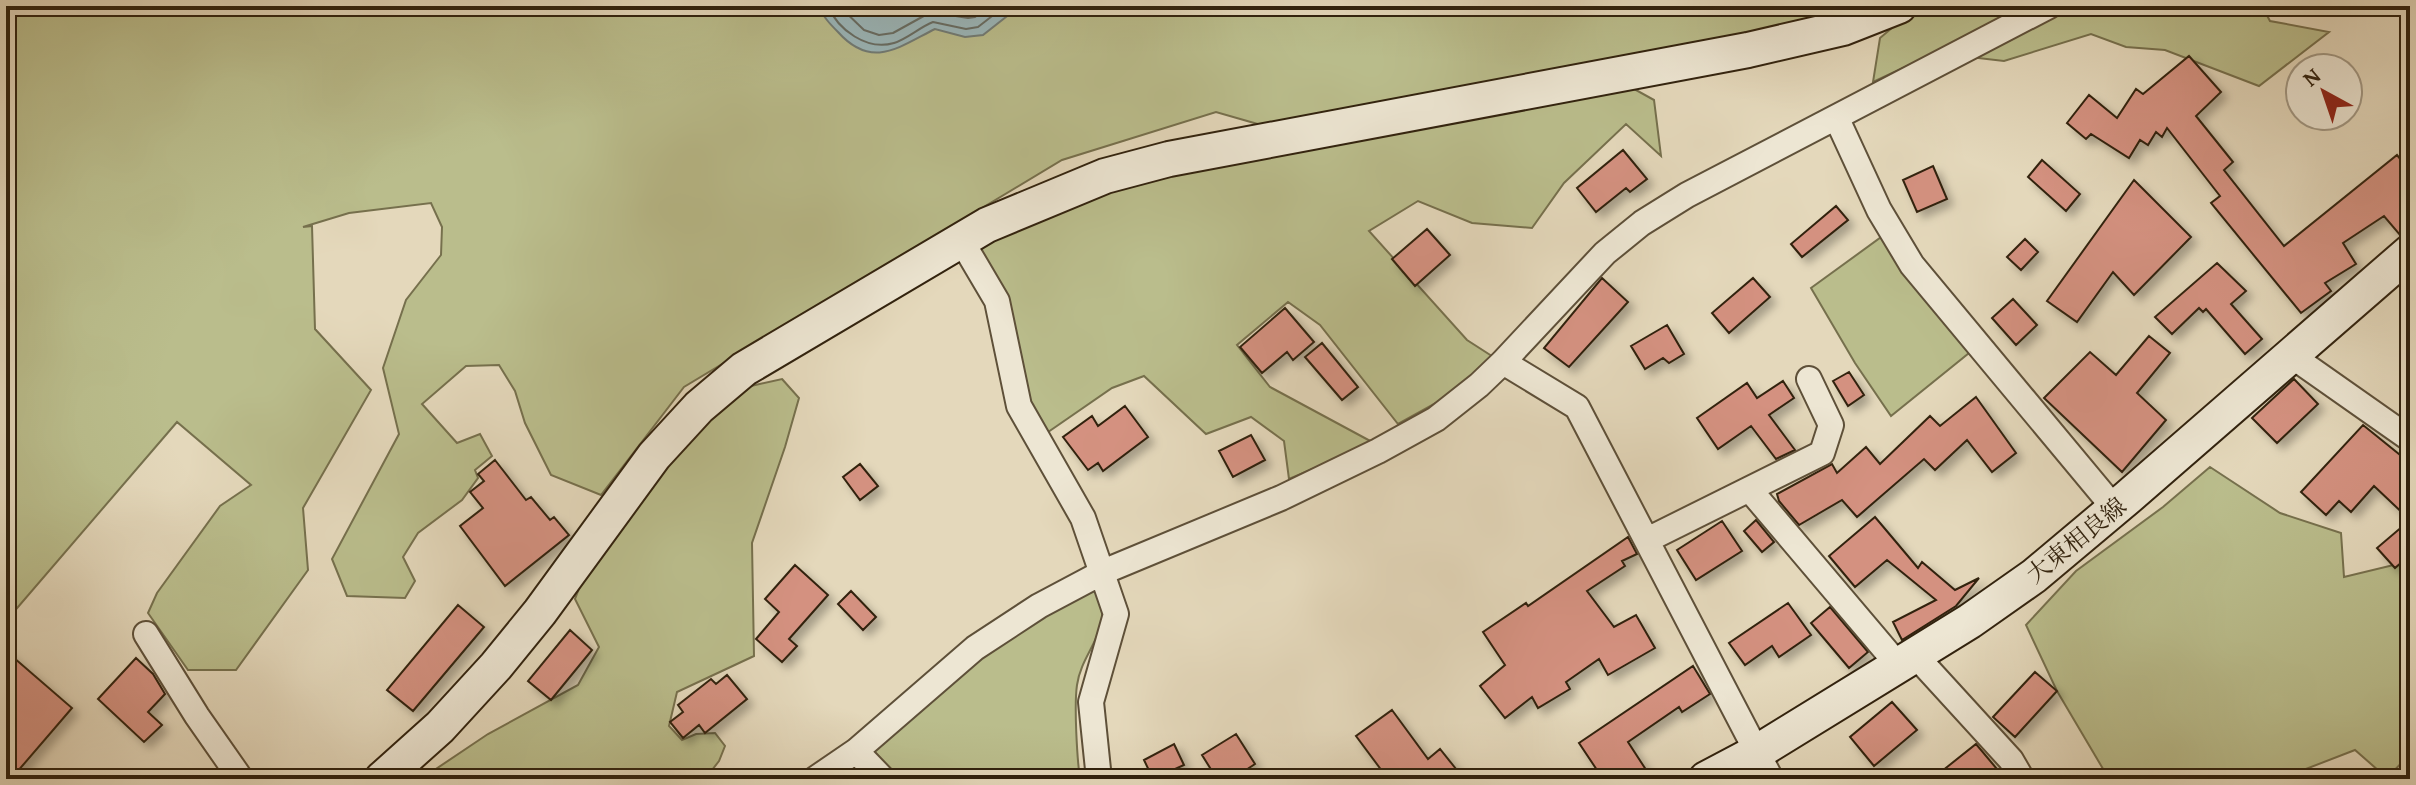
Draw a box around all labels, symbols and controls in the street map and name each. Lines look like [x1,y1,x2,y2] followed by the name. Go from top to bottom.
[2284,52,2364,132] north arrow
[2295,60,2327,94] text: N
[2018,489,2134,591] street label: 大東相良線

